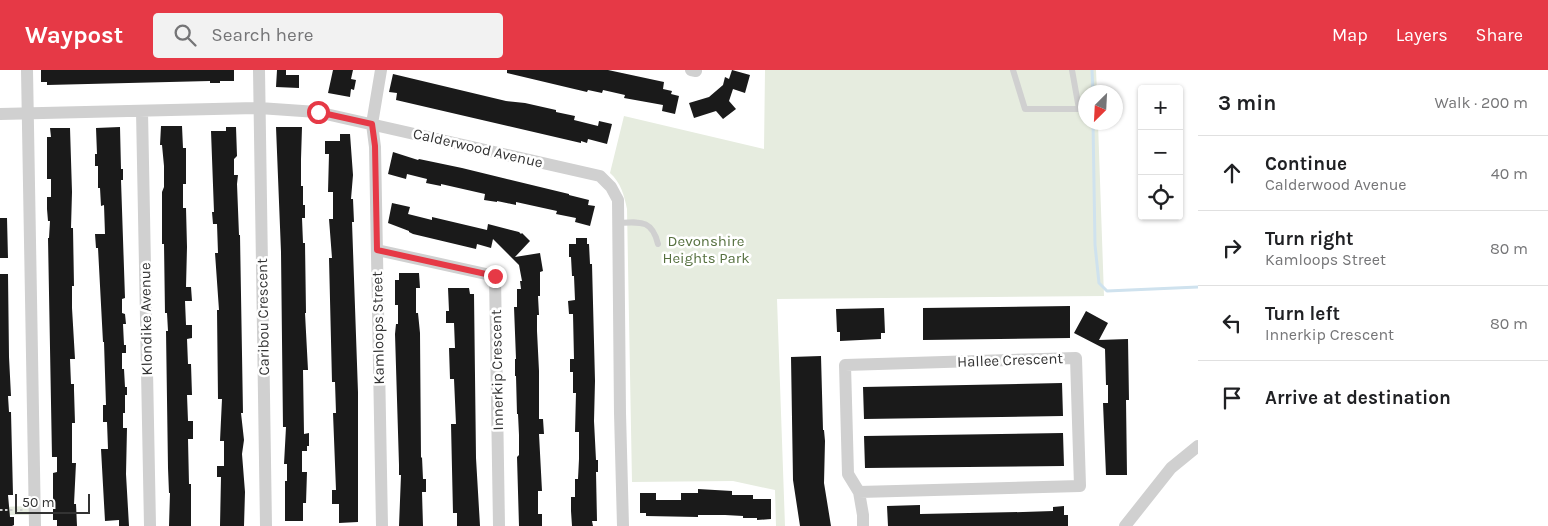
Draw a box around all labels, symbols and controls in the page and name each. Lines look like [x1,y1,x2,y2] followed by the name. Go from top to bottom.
[153,13,503,58] search box
[25,21,123,49] text: Waypost
[171,21,199,49] icon: search
[211,24,313,46] text: Search here
[1332,24,1368,46] text: Map
[1396,24,1448,46] text: Layers
[1476,24,1523,46] text: Share
[1078,85,1123,130] north arrow
[1138,85,1183,220] map controls
[1138,85,1183,130] button: +
[1218,91,1276,115] text: 3 min
[1434,93,1528,112] text: Walk · 200 m
[307,101,330,124] route start
[411,124,545,172] street label: Calderwood Avenue
[1138,130,1183,175] button: −
[1265,153,1347,175] text: Continue
[1218,159,1246,187] icon: ahead
[1491,164,1528,183] text: 40 m
[1138,175,1183,220] button: locate
[1265,175,1407,194] text: Calderwood Avenue
[1265,228,1354,250] text: Turn right
[662,232,750,267] park label: Devonshire Heights Park
[1218,234,1246,262] icon: right
[1490,239,1528,258] text: 80 m
[1265,250,1386,269] text: Kamloops Street
[253,258,273,376] street label: Caribou Crescent
[136,262,156,376] street label: Klondike Avenue
[484,265,507,288] route end
[368,271,388,385] street label: Kamloops Street
[1265,303,1340,325] text: Turn left
[487,309,507,431] street label: Innerkip Crescent
[1218,309,1246,337] icon: left
[1490,314,1528,333] text: 80 m
[1265,325,1394,344] text: Innerkip Crescent
[957,349,1064,371] street label: Hallee Crescent
[1218,384,1246,412] icon: arrive
[1265,387,1451,409] text: Arrive at destination
[15,491,90,514] scale bar
[22,494,55,511] text: 50 m

